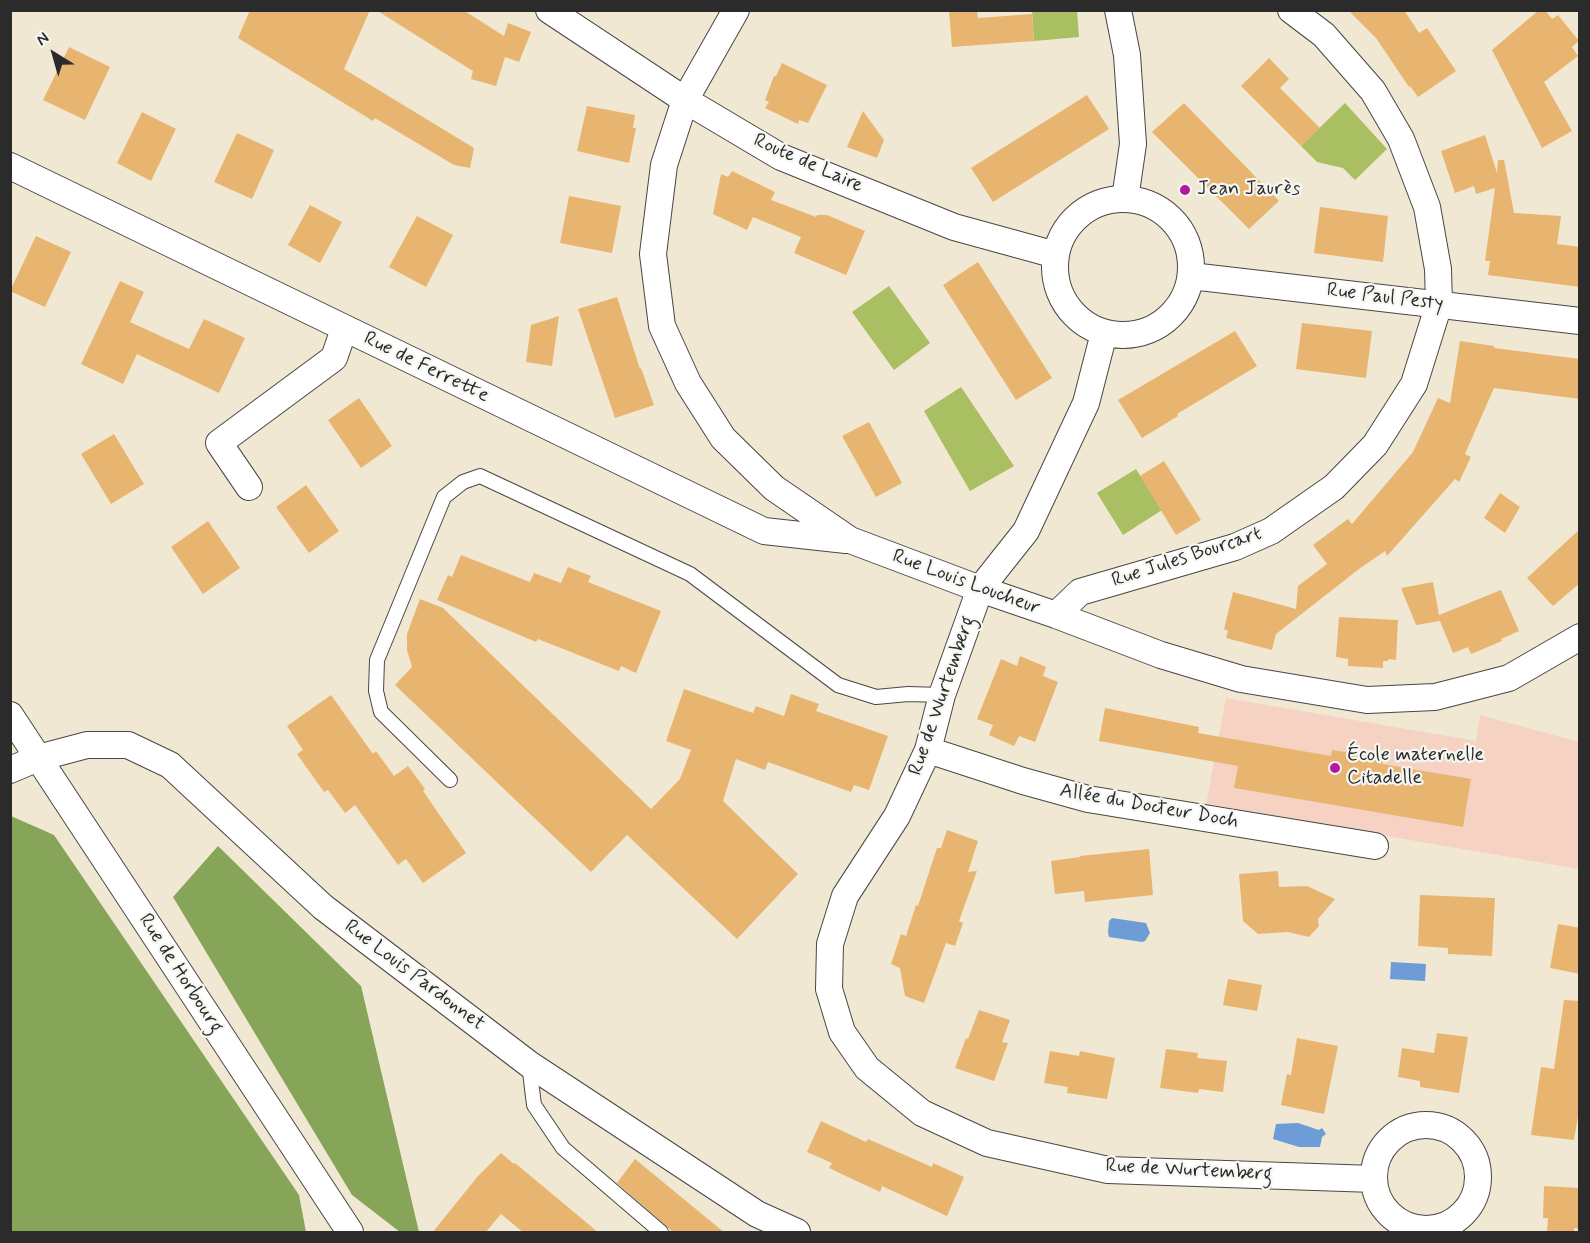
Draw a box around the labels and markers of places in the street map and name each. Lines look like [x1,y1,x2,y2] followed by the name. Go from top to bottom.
[1197,178,1300,202] place label: Jean Jaurès
[1178,183,1192,197] marker: Jean Jaurès
[1347,744,1484,791] place label: École maternelle Citadelle
[1328,761,1342,775] marker: École maternelle Citadelle

